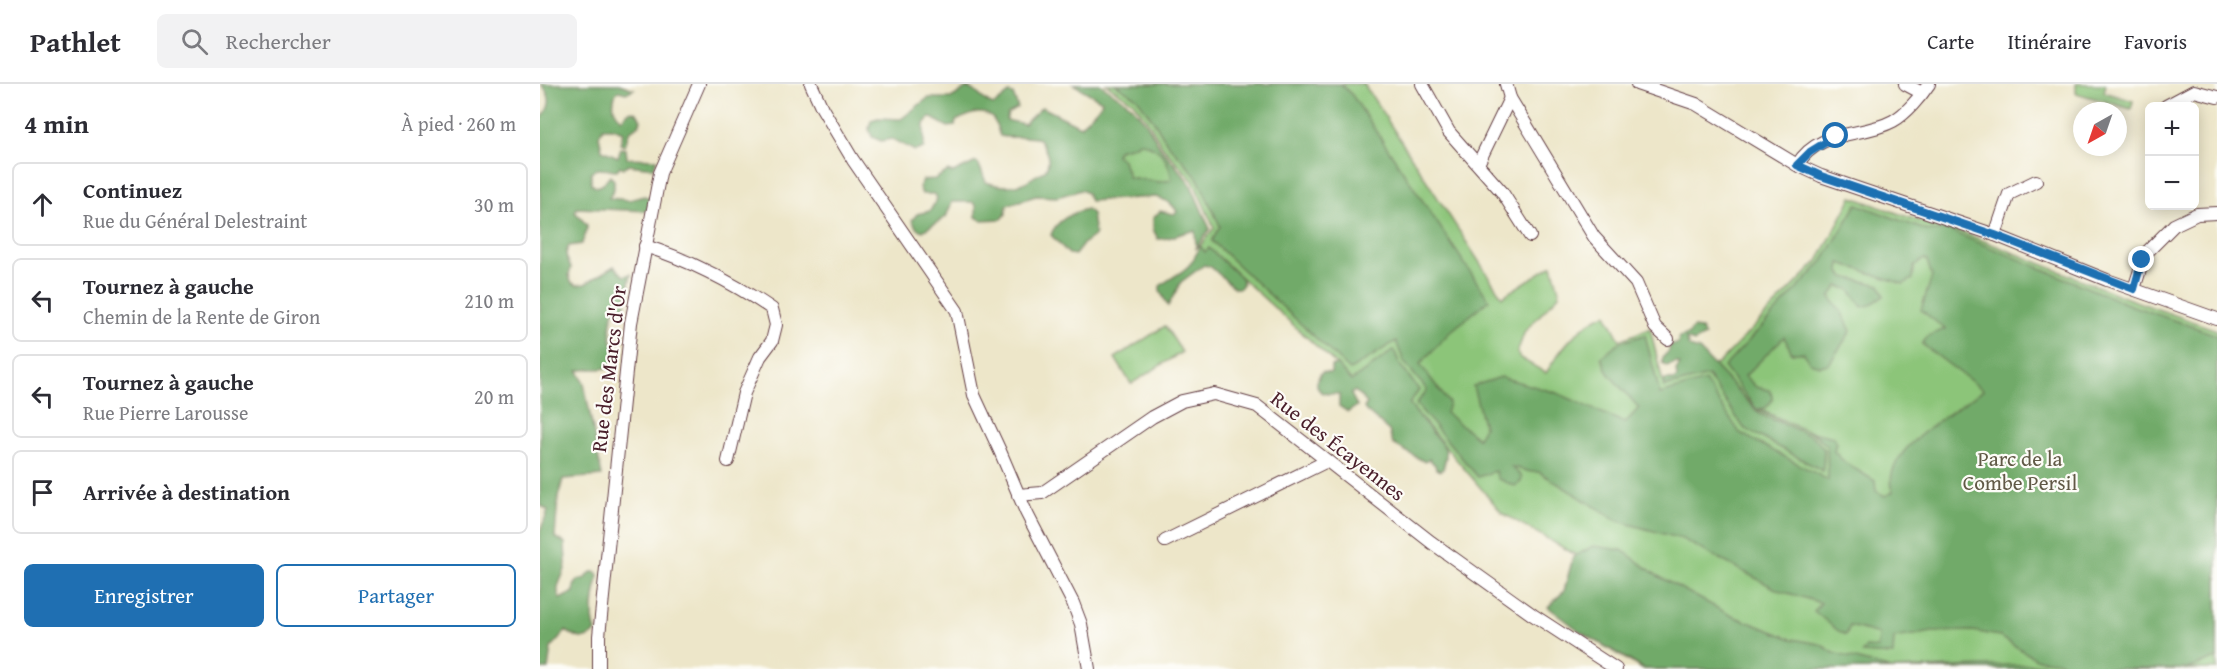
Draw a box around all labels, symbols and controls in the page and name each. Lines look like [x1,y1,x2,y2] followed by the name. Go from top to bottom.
[157,14,577,68] search box
[30,21,121,62] text: Pathlet
[178,25,211,58] icon: search
[226,25,331,57] text: Rechercher
[1927,26,1974,57] text: Carte
[2007,26,2091,57] text: Itinéraire
[2124,26,2187,57] text: Favoris
[2073,102,2127,156] north arrow
[2145,102,2199,210] map controls
[2145,102,2199,156] button: +
[24,104,89,143] text: 4 min
[401,109,516,138] text: À pied · 260 m
[1822,122,1848,148] route start
[2145,156,2199,210] button: −
[83,174,182,206] text: Continuez
[26,188,59,221] icon: ahead
[474,190,514,219] text: 30 m
[83,206,307,235] text: Rue du Général Delestraint
[2128,246,2154,272] route end
[83,270,254,302] text: Tournez à gauche
[583,283,634,454] street label: Rue des Marcs d'Or
[26,284,59,317] icon: left
[464,286,514,315] text: 210 m
[83,302,320,331] text: Chemin de la Rente de Giron
[83,366,254,398] text: Tournez à gauche
[26,380,59,413] icon: left
[474,382,514,411] text: 20 m
[1264,383,1412,508] street label: Rue des Écayennes
[83,398,248,427] text: Rue Pierre Larousse
[1963,443,2077,498] park label: Parc de la Combe Persil
[26,476,59,509] icon: arrive
[83,476,290,508] text: Arrivée à destination
[24,564,264,627] button: Enregistrer
[276,564,516,627] button: Partager

